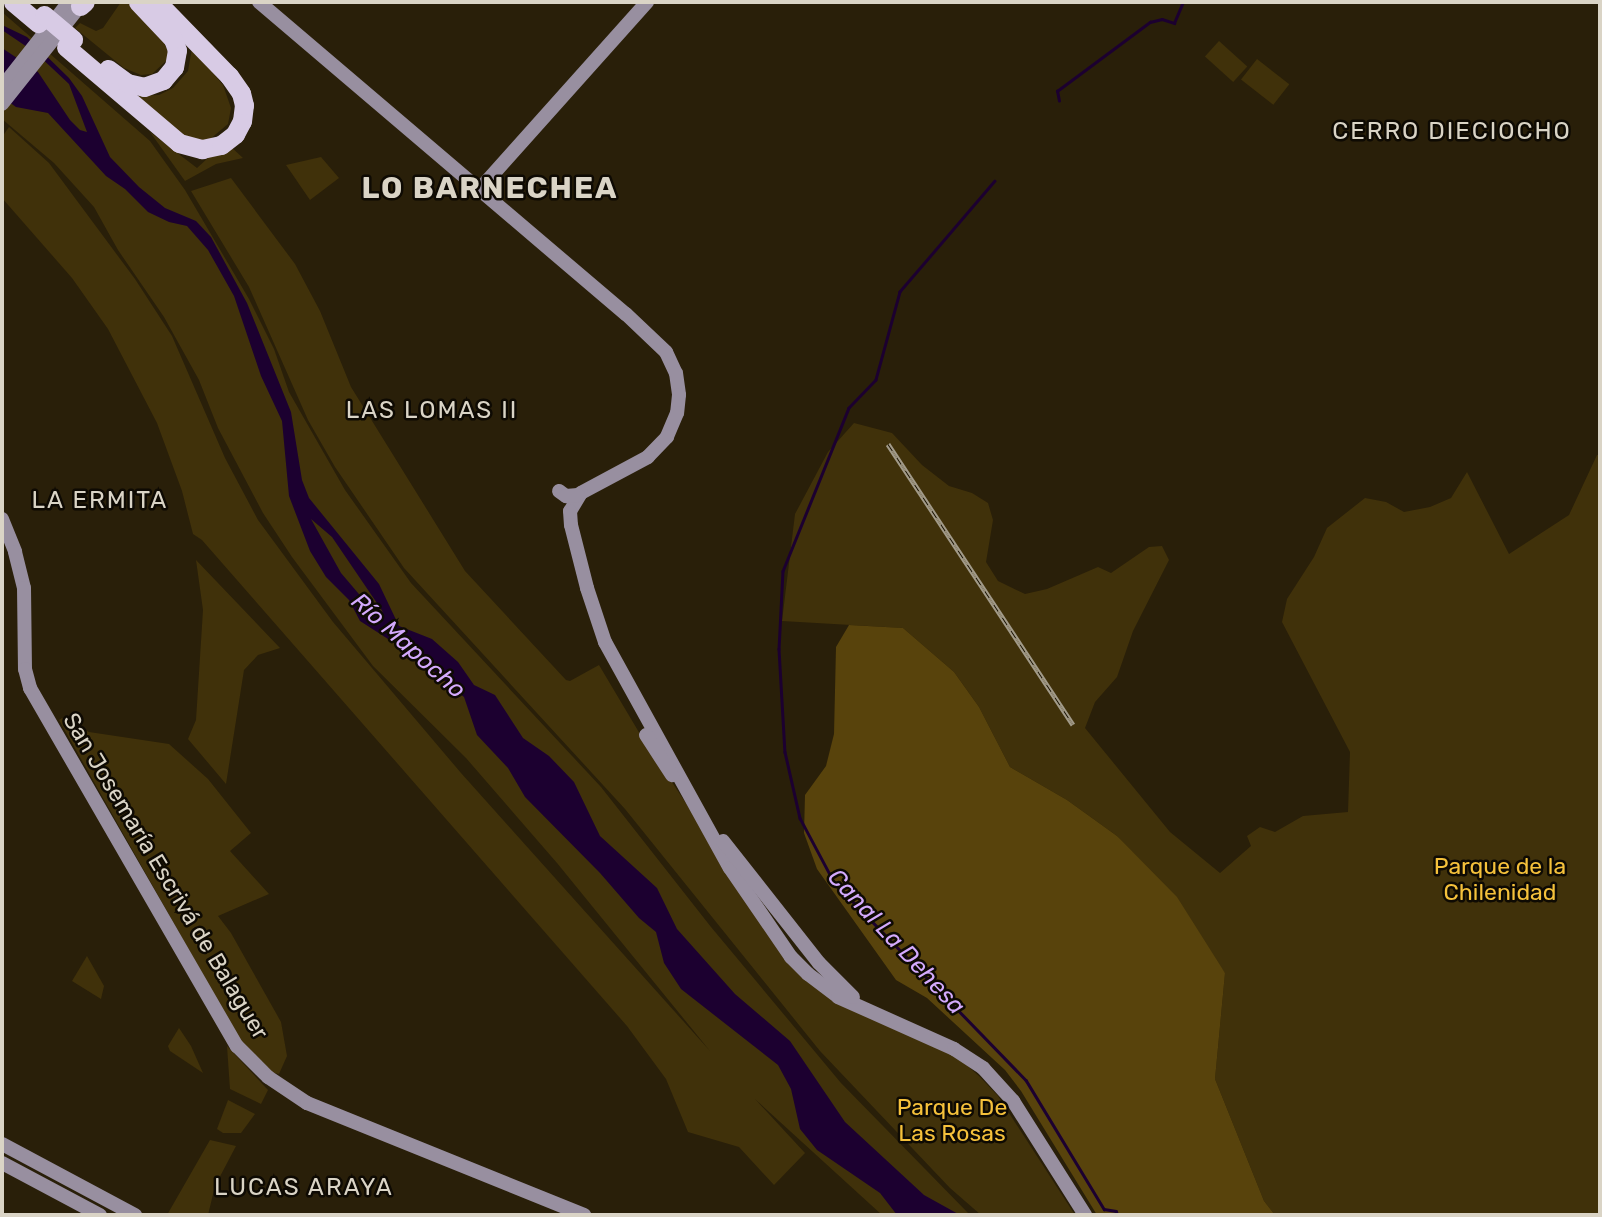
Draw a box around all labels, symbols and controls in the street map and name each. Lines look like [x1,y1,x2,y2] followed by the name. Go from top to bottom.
[1334,118,1570,146] district label: CERRO DIECIOCHO
[363,170,617,206] district label: LO BARNECHEA
[347,397,517,425] district label: LAS LOMAS II
[32,487,168,515] district label: LA ERMITA
[345,587,471,705] water label: Río Mapocho
[57,708,275,1044] street label: San Josemaría Escrivá de Balaguer
[1434,852,1566,906] park label: Parque de la Chilenidad
[821,863,971,1021] water label: Canal La Dehesa
[897,1093,1007,1147] park label: Parque De Las Rosas
[215,1174,393,1202] district label: LUCAS ARAYA

